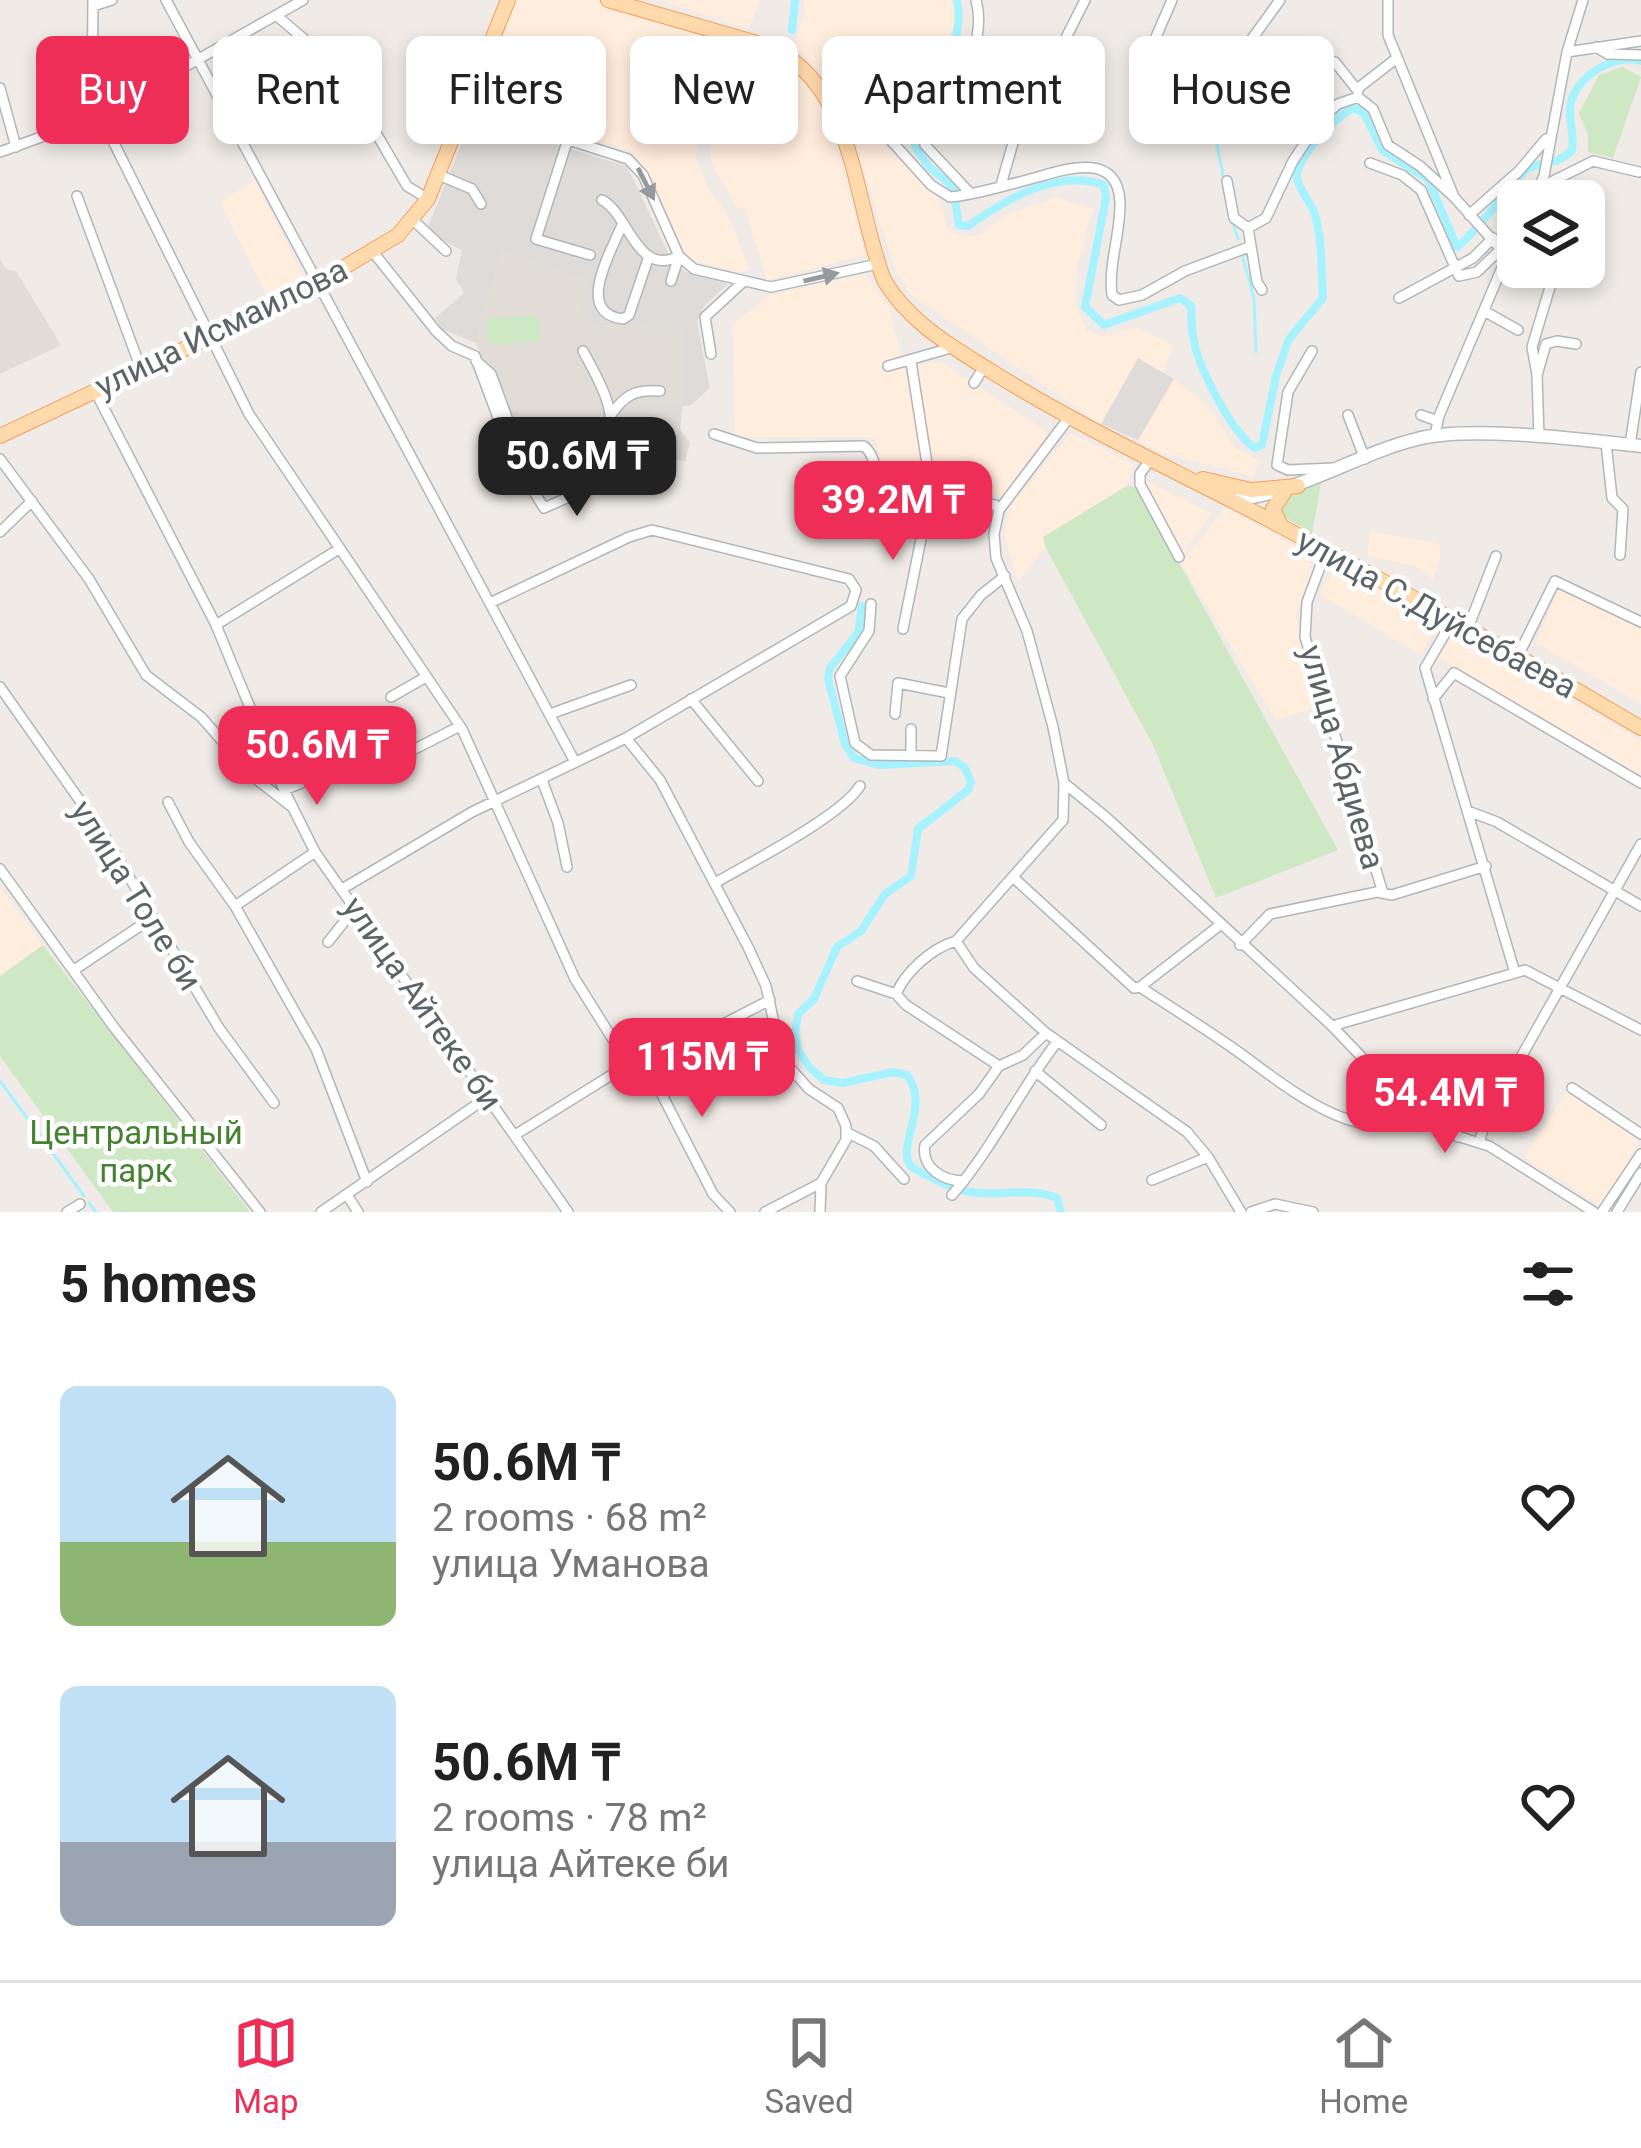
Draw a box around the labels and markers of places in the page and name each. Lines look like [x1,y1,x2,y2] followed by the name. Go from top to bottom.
[466,417,688,519] pin: 50.6M ₸
[782,461,1004,563] pin: 39.2M ₸
[206,706,428,808] pin: 50.6M ₸
[604,1018,800,1120] pin: 115M ₸
[1334,1054,1556,1156] pin: 54.4M ₸

